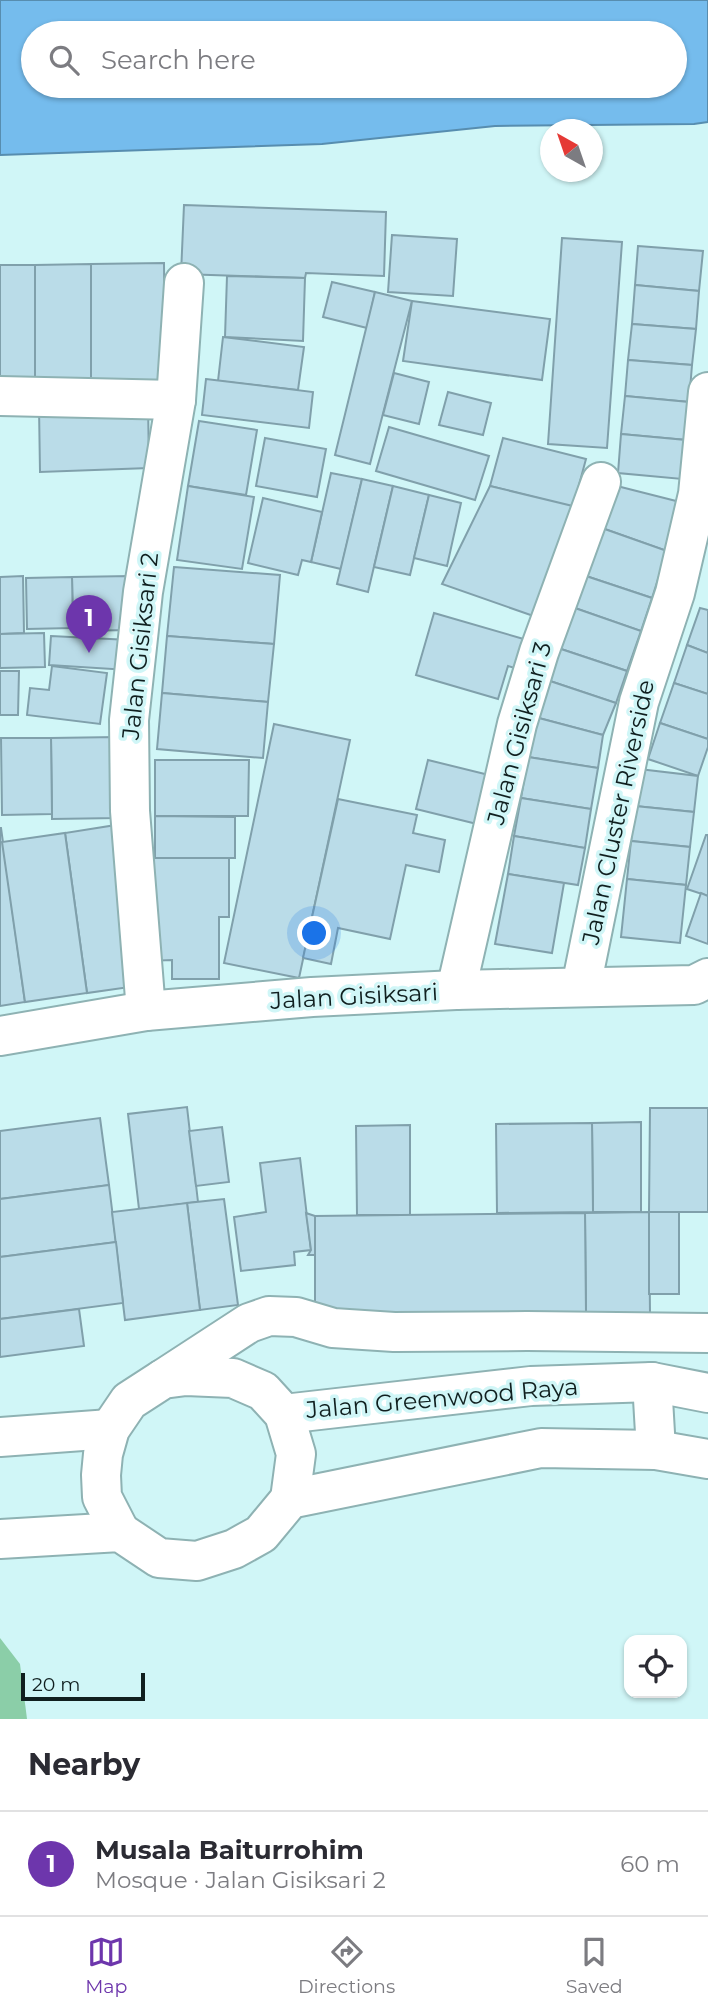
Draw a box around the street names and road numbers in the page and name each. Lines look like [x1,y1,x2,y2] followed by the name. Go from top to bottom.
[116,551,164,742] street label: Jalan Gisiksari 2
[480,638,557,829] street label: Jalan Gisiksari 3
[576,677,660,948] street label: Jalan Cluster Riverside
[268,977,439,1015] street label: Jalan Gisiksari
[304,1372,579,1424] street label: Jalan Greenwood Raya

